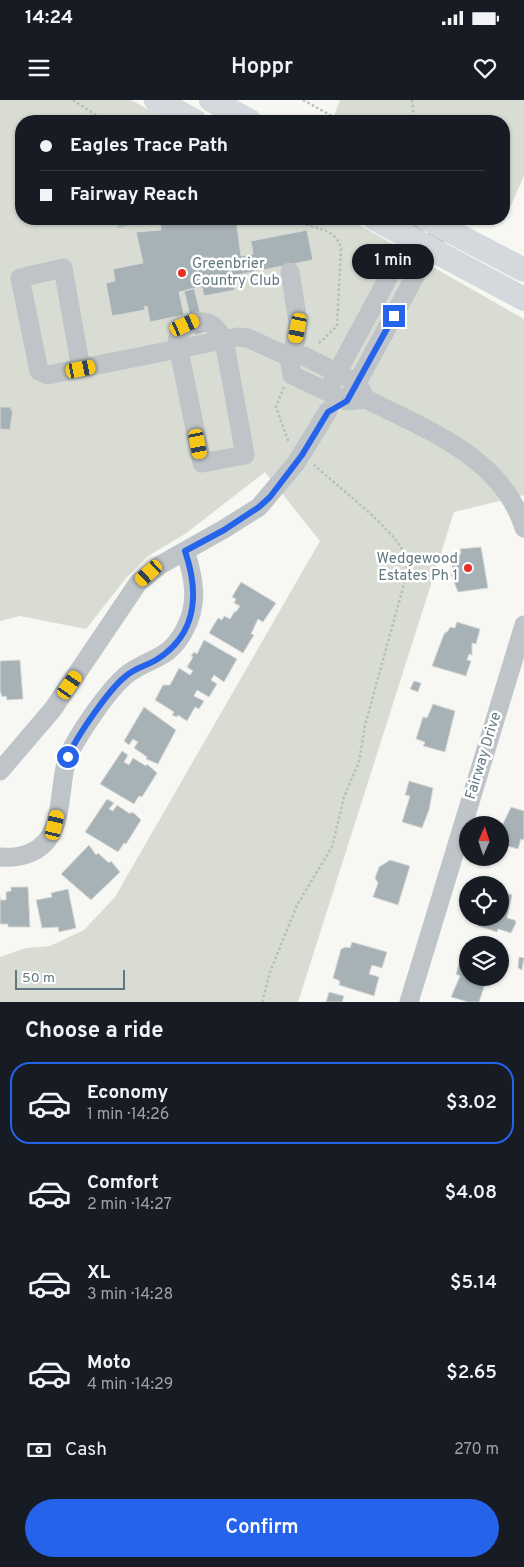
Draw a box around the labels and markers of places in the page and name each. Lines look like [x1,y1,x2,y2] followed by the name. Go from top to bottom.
[192,255,280,291] place label: Greenbrier Country Club
[176,267,188,279] marker: Greenbrier Country Club
[376,550,458,586] place label: Wedgewood Estates Ph 1
[462,562,474,574] marker: Wedgewood Estates Ph 1

